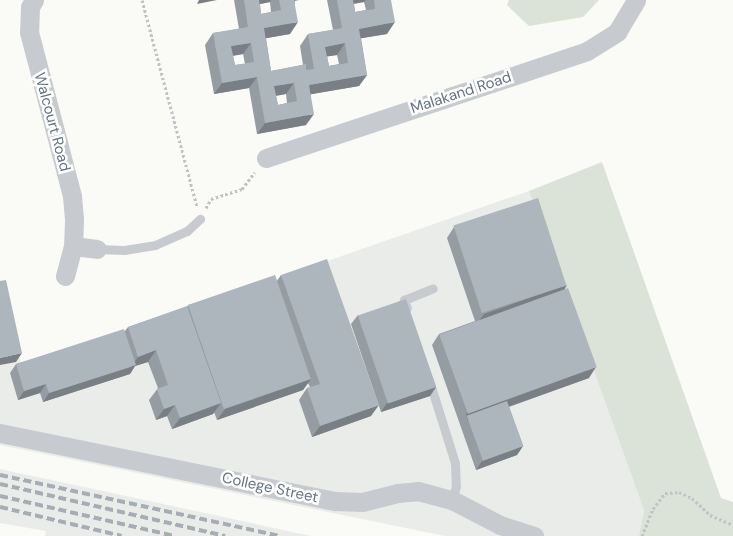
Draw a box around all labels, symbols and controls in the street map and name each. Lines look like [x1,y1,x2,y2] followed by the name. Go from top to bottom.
[408,68,514,118] street label: Malakand Road
[30,71,74,173] street label: Walcourt Road
[220,469,320,507] street label: College Street

